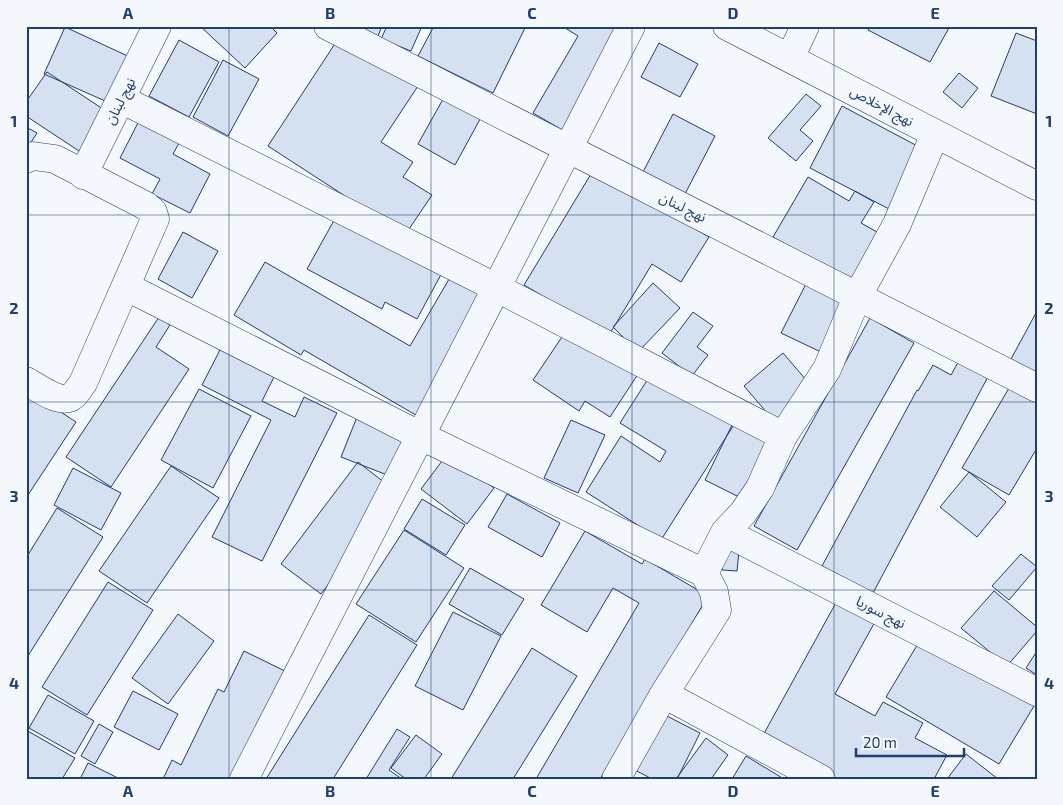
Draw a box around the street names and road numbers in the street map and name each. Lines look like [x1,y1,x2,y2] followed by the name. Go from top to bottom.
[101,74,141,128] street label: نهج لبنان
[846,82,917,132] street label: نهج الإخلاص
[656,188,710,228] street label: نهج لبنان
[852,592,909,634] street label: نهج سوريا

